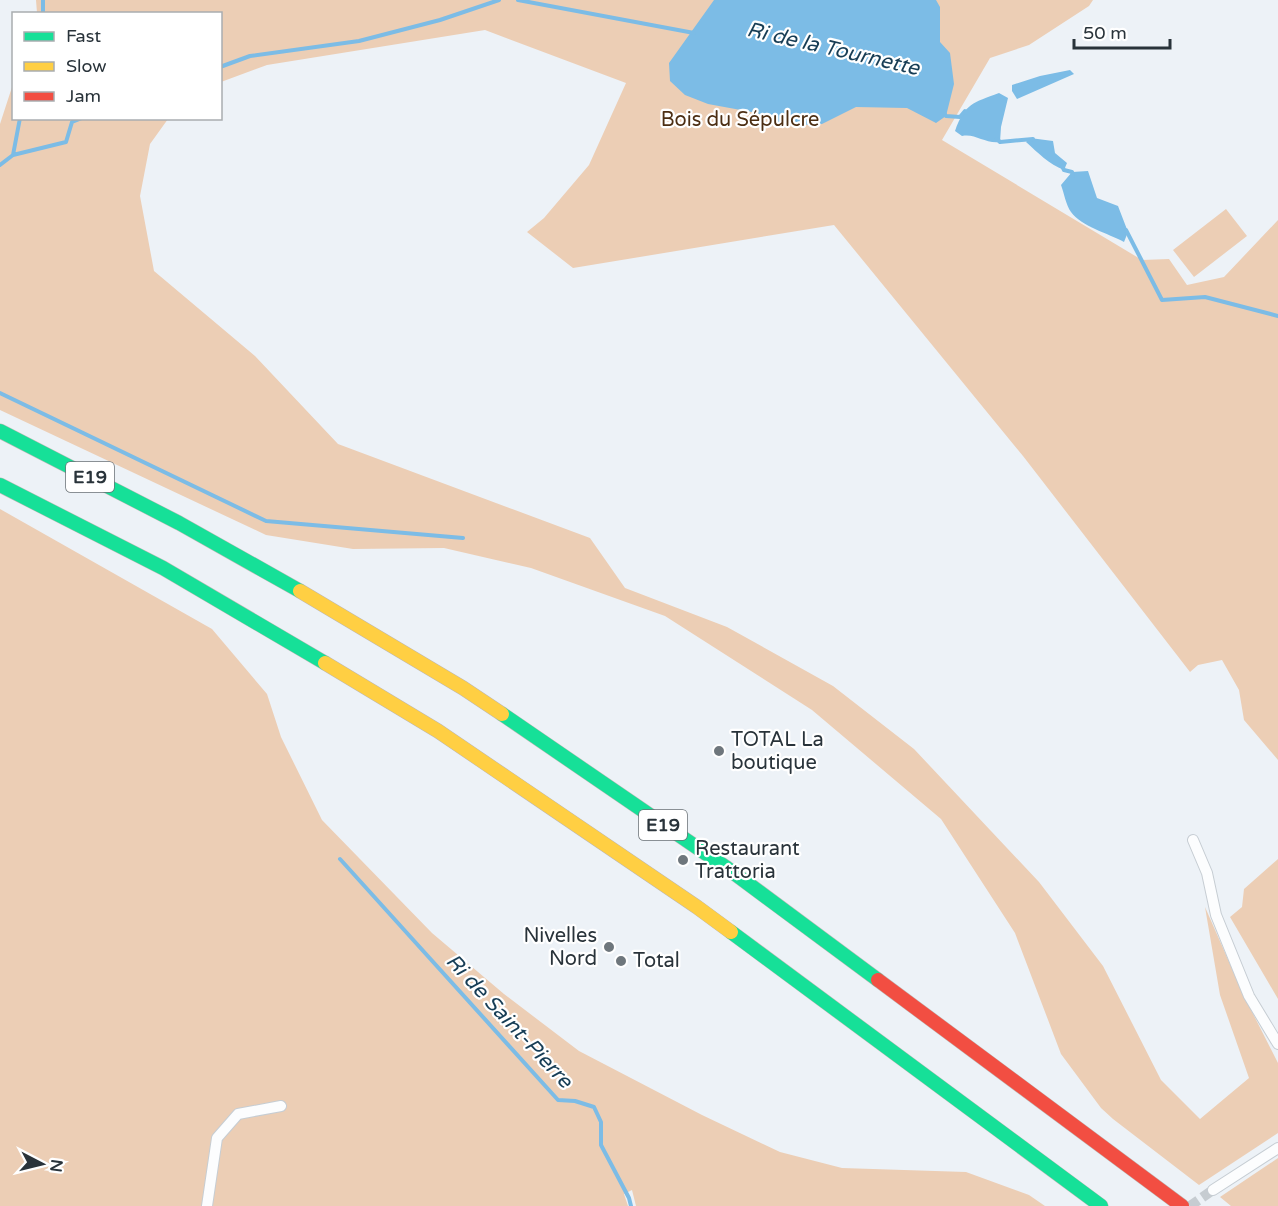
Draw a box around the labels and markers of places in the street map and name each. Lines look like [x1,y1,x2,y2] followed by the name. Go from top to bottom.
[731,728,824,775] place label: TOTAL La boutique
[712,744,726,758] marker: TOTAL La boutique
[695,837,800,884] place label: Restaurant Trattoria
[676,853,690,867] marker: Restaurant Trattoria
[524,924,597,971] place label: Nivelles Nord
[602,940,616,954] marker: Nivelles Nord
[633,949,680,973] place label: Total
[614,954,628,968] marker: Total

